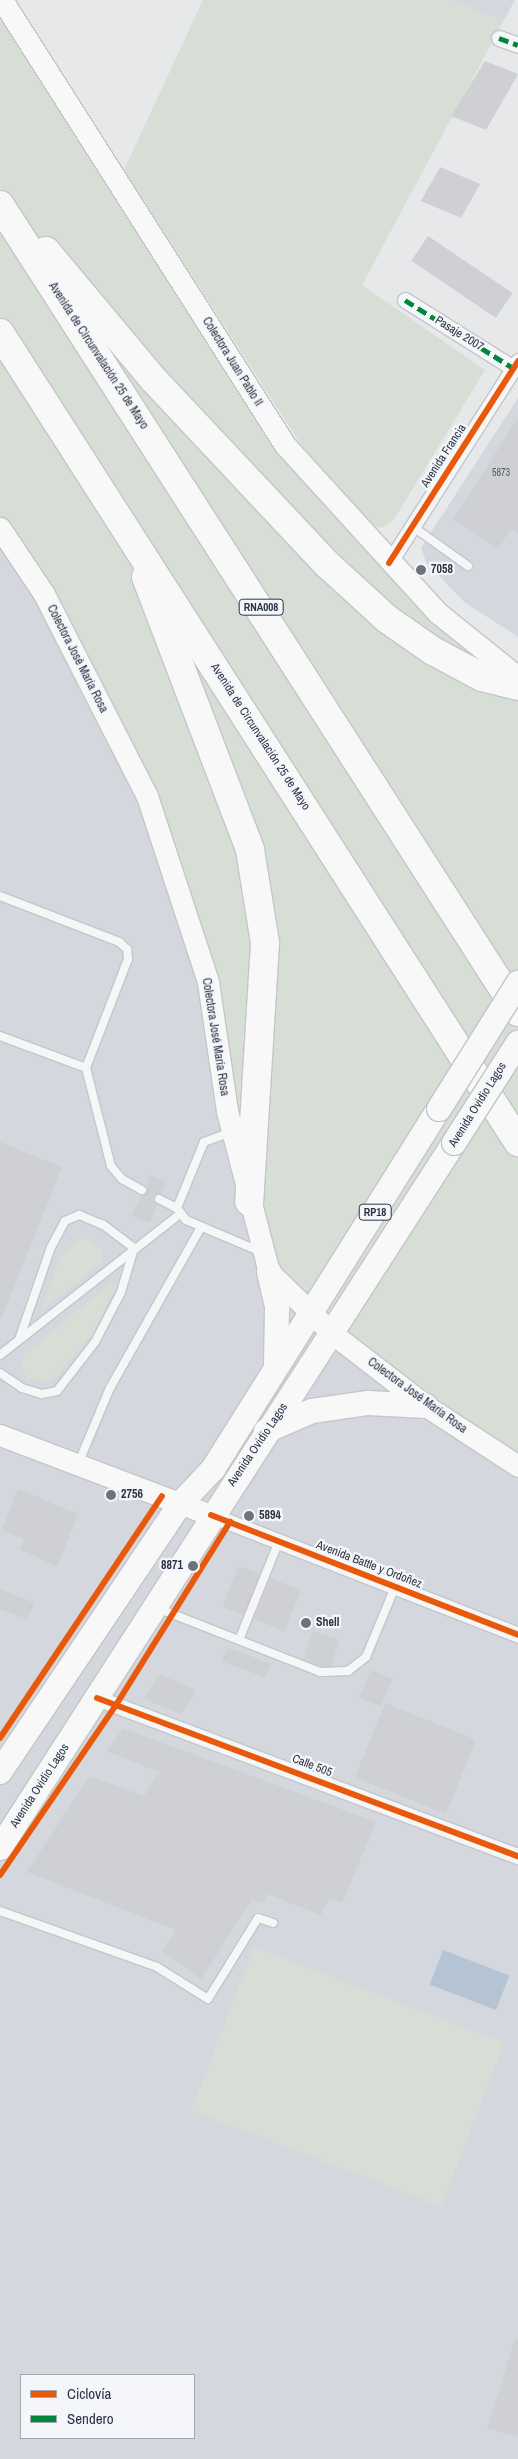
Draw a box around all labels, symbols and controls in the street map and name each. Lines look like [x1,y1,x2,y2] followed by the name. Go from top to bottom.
[45,280,151,432] street label: Avenida de Circunvalación 25 de Mayo
[432,313,486,355] street label: Pasaje 2007
[199,315,265,409] street label: Colectora Juan Pablo II
[418,422,470,490] street label: Avenida Francia
[492,467,510,479] house number: 5873
[431,563,453,577] place label: 7058
[415,564,427,576] marker: 7058
[238,598,284,616] road number: RNA008
[44,603,110,715] street label: Colectora José María Rosa
[207,661,313,813] street label: Avenida de Circunvalación 25 de Mayo
[199,977,231,1097] street label: Colectora José María Rosa
[446,1060,510,1150] street label: Avenida Ovidio Lagos
[358,1204,392,1220] road number: RP18
[365,1355,469,1437] street label: Colectora José María Rosa
[225,1401,291,1489] street label: Avenida Ovidio Lagos
[121,1488,143,1502] place label: 2756
[105,1489,117,1501] marker: 2756
[259,1509,281,1523] place label: 5894
[243,1510,255,1522] marker: 5894
[314,1538,424,1592] street label: Avenida Battle y Ordoñez
[161,1559,183,1573] place label: 8871
[187,1560,199,1572] marker: 8871
[316,1616,340,1630] place label: Shell
[300,1617,312,1629] marker: Shell
[7,1741,73,1831] street label: Avenida Ovidio Lagos
[290,1752,334,1780] street label: Calle 505
[20,2374,195,2439] legend
[67,2383,111,2404] text: Ciclovía
[67,2408,114,2429] text: Sendero

